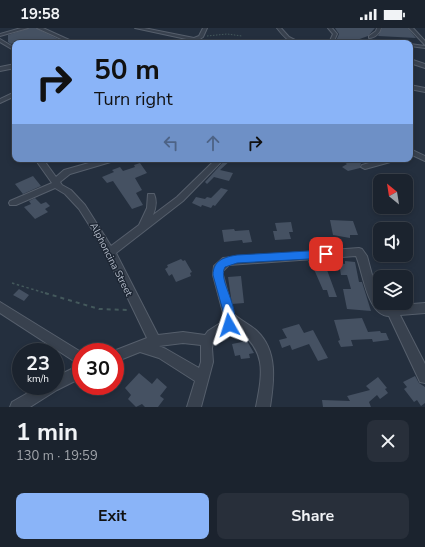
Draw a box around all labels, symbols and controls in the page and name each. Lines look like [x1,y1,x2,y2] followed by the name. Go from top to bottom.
[20,4,60,24] text: 19:58
[94,51,160,89] text: 50 m
[28,56,80,108] icon: right
[94,87,173,111] text: Turn right
[160,132,182,154] icon: left
[202,132,224,154] icon: ahead
[244,132,266,154] icon: right
[373,174,413,214] north arrow
[373,174,413,310] map controls
[87,220,136,299] street label: Alphoncina Street
[373,222,413,262] button: sound
[309,237,343,271] pin
[315,243,337,265] icon: arrive
[373,270,413,310] button: layers
[208,304,250,346] position arrow
[72,343,124,395] speed limit sign: 30
[26,350,50,377] text: 23
[27,372,49,386] text: km/h
[16,416,78,448] text: 1 min
[367,420,409,462] button: close
[16,447,98,465] text: 130 m · 19:59
[16,493,209,539] button: Exit
[217,493,409,539] button: Share

